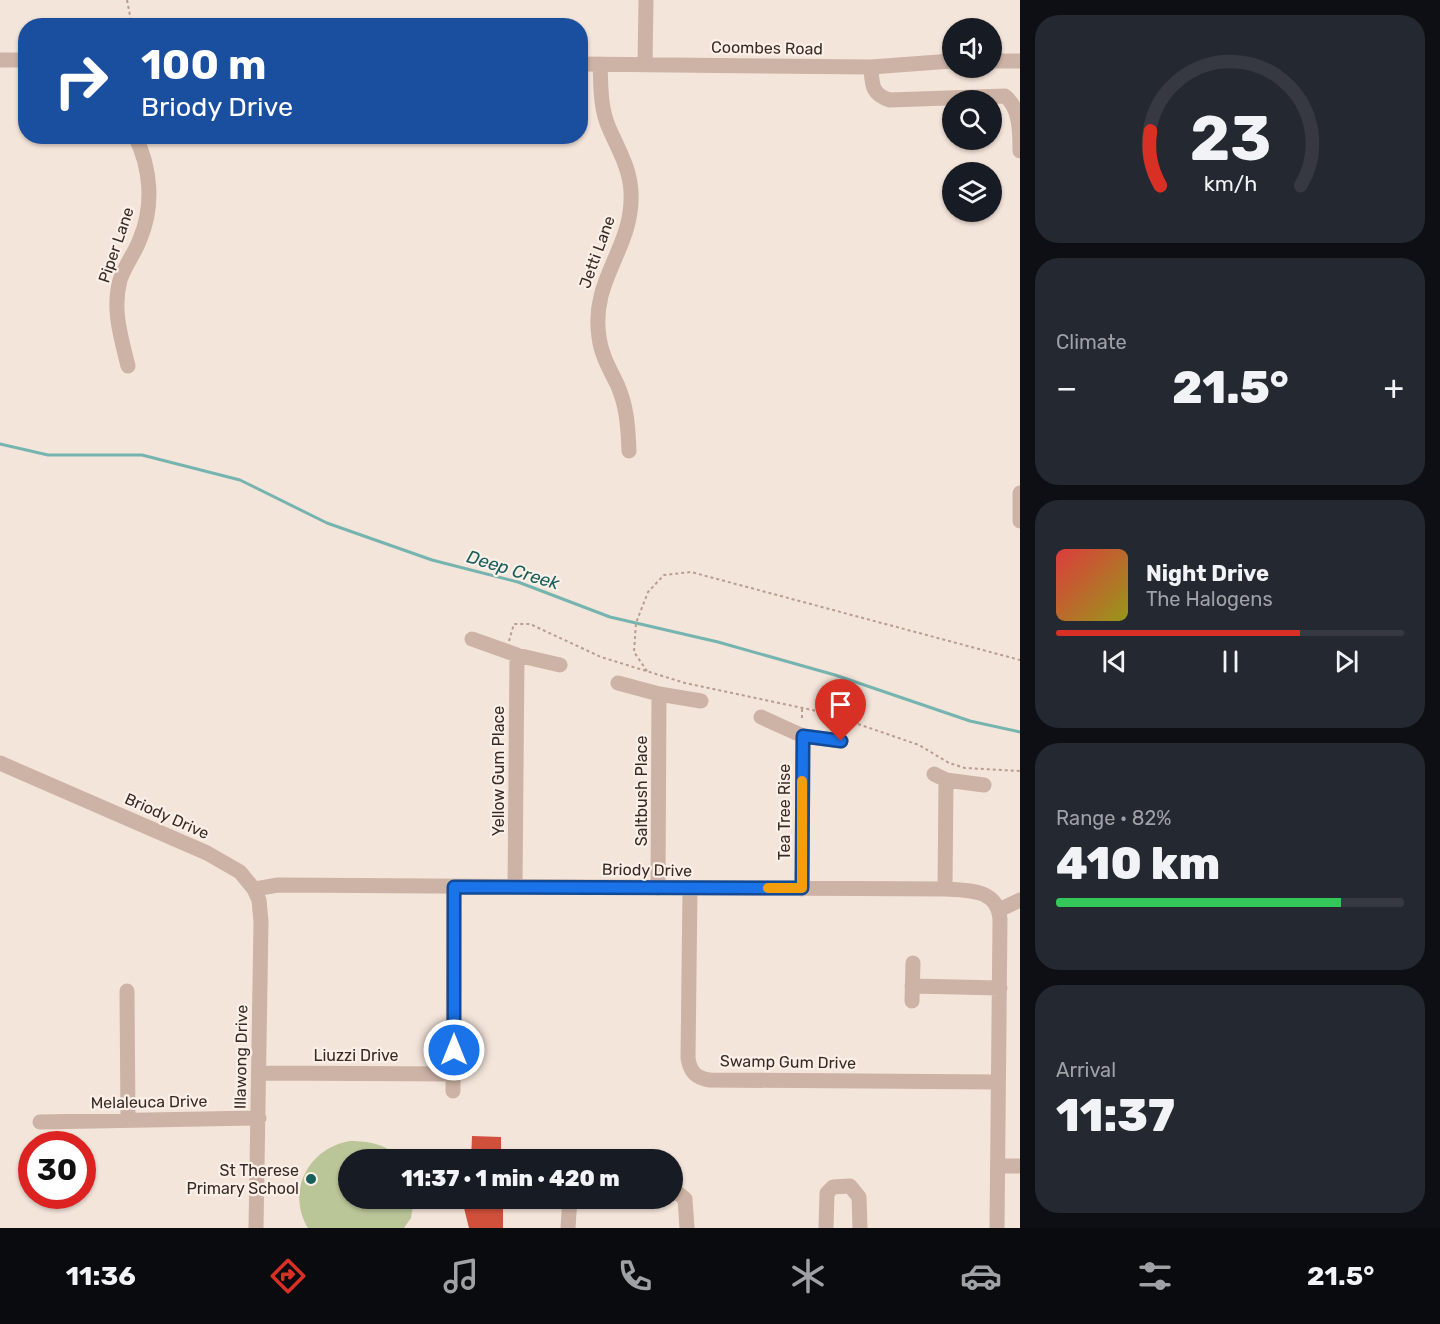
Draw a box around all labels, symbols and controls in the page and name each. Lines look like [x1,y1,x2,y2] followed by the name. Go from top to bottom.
[942,18,1002,222] map controls
[942,18,1002,78] button: sound
[711,38,823,58] street label: Coombes Road
[141,40,266,90] text: 100 m
[42,42,120,120] icon: right
[942,90,1002,150] button: search
[141,91,293,123] text: Briody Drive
[1189,102,1271,176] text: 23
[942,162,1002,222] button: layers
[1203,171,1257,196] text: km/h
[94,205,138,285] street label: Piper Lane
[575,213,619,291] street label: Jetti Lane
[1056,330,1127,354] text: Climate
[1172,361,1289,414] text: 21.5°
[1056,368,1077,407] text: −
[1383,368,1404,407] text: +
[464,545,563,595] water label: Deep Creek
[1146,560,1269,587] text: Night Drive
[1146,587,1273,611] text: The Halogens
[1098,645,1131,678] icon: previous
[1214,645,1247,678] icon: pause
[1330,645,1363,678] icon: next
[815,679,866,741] pin
[824,688,857,721] icon: arrive
[489,706,508,836] street label: Yellow Gum Place
[632,736,651,846] street label: Saltbush Place
[775,764,794,860] street label: Tea Tree Rise
[122,789,212,843] street label: Briody Drive
[1056,806,1171,830] text: Range · 82%
[1056,837,1220,890] text: 410 km
[602,860,692,880] street label: Briody Drive
[231,1005,251,1109] street label: Illawong Drive
[422,1018,486,1082] position arrow
[313,1046,399,1065] street label: Liuzzi Drive
[720,1051,856,1073] street label: Swamp Gum Drive
[1056,1058,1116,1082] text: Arrival
[1056,1089,1175,1142] text: 11:37
[90,1091,208,1113] street label: Melaleuca Drive
[18,1131,96,1209] speed limit sign: 30
[187,1161,299,1198] place label: St Therese Primary School
[401,1165,620,1192] text: 11:37 · 1 min · 420 m
[304,1172,318,1186] marker: St Therese Primary School
[267,1255,309,1297] icon: directions
[440,1255,482,1297] icon: music
[614,1255,656,1297] icon: phone
[787,1255,829,1297] icon: climate
[960,1255,1002,1297] icon: car
[1134,1255,1176,1297] icon: filters
[66,1260,136,1292] text: 11:36
[1307,1260,1374,1292] text: 21.5°

